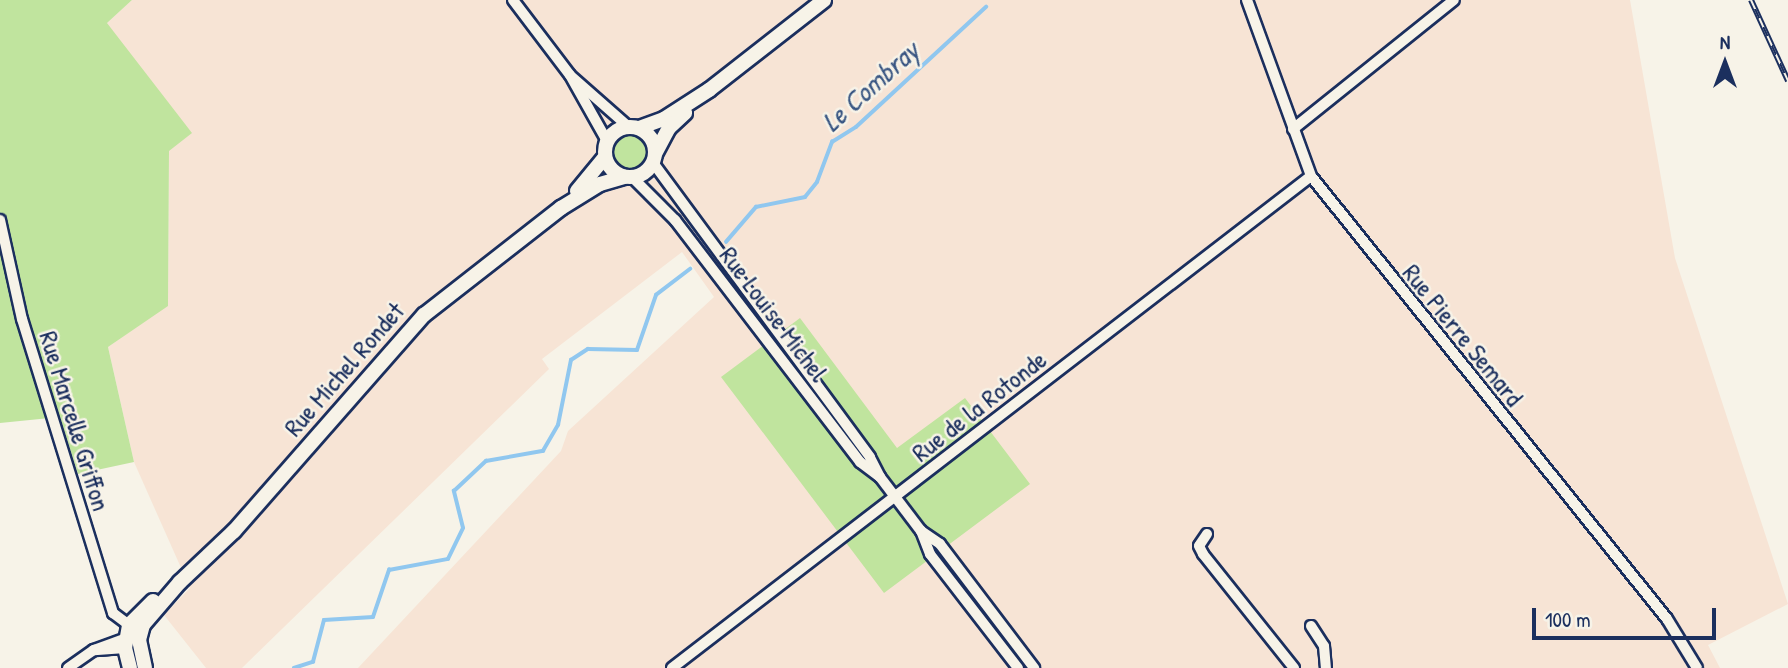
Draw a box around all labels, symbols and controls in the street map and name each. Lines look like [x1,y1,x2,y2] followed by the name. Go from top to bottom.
[1690,28,1760,98] north arrow
[1720,29,1730,55] text: N
[815,34,925,138] water label: Le Combray
[713,240,835,388] street label: Rue Louise Michel
[1396,258,1530,412] street label: Rue Pierre Semard
[277,296,411,442] street label: Rue Michel Rondet
[33,327,117,515] street label: Rue Marcelle Griffon
[906,344,1052,468] street label: Rue de la Rotonde
[1536,594,1720,638] scale bar
[1545,605,1591,634] text: 100 m

